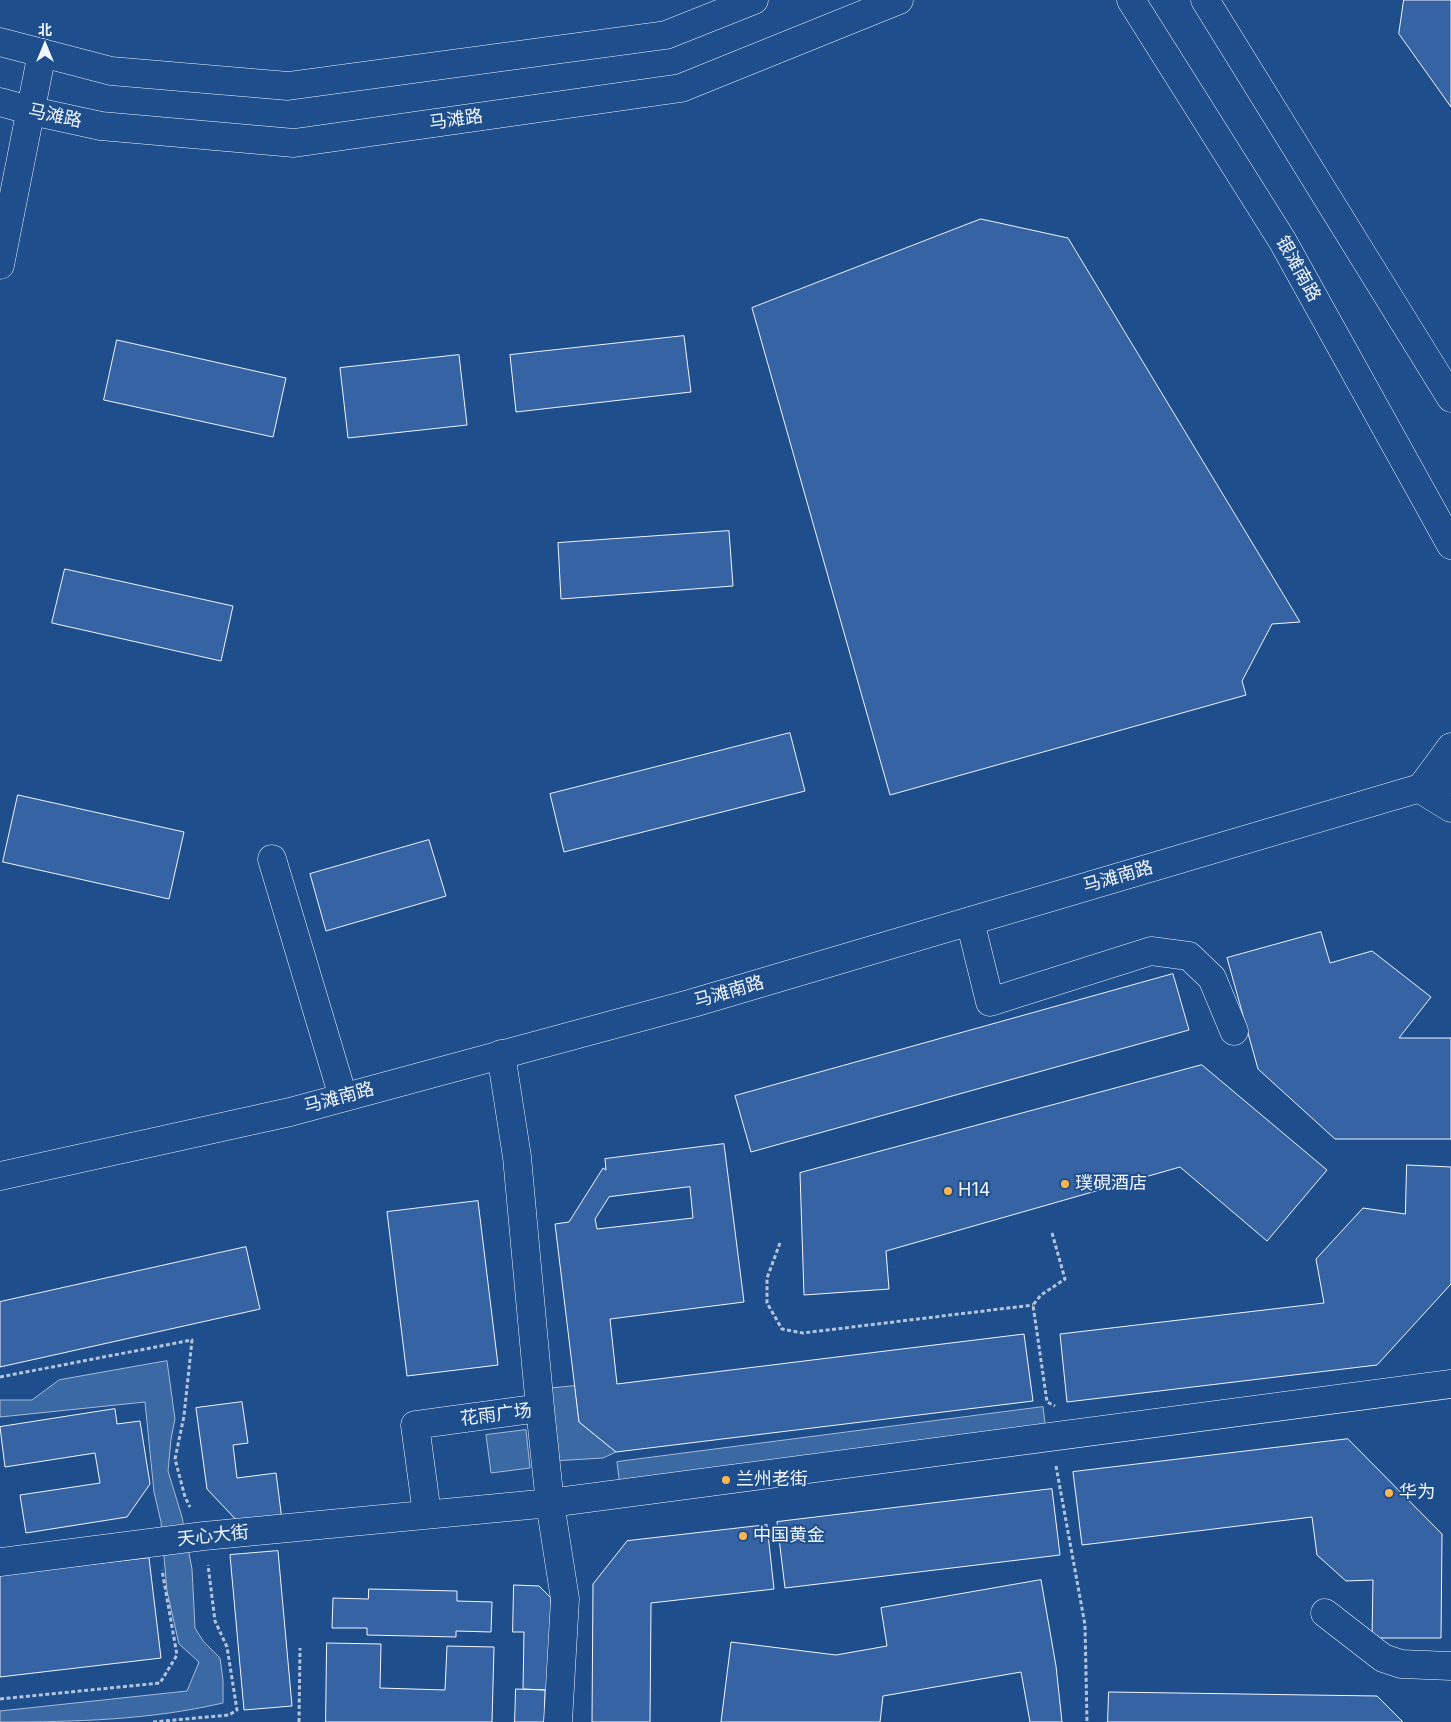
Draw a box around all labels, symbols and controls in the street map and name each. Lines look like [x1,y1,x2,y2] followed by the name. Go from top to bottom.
[20,20,70,70] north arrow
[38,21,52,38] text: 北
[26,100,84,132] street label: 马滩路
[428,106,484,134] street label: 马滩路
[1271,232,1325,306] street label: 银滩南路
[1080,857,1156,897] street label: 马滩南路
[691,972,767,1012] street label: 马滩南路
[301,1078,377,1118] street label: 马滩南路
[1075,1173,1147,1195] place label: 璞硯酒店
[1059,1178,1071,1190] marker: 璞硯酒店
[958,1180,990,1202] place label: H14
[942,1185,954,1197] marker: H14
[459,1400,533,1430] street label: 花雨广场
[736,1469,808,1491] place label: 兰州老街
[720,1474,732,1486] marker: 兰州老街
[1399,1482,1435,1504] place label: 华为
[1383,1487,1395,1499] marker: 华为
[176,1521,250,1551] street label: 天心大街
[753,1525,825,1547] place label: 中国黄金
[737,1530,749,1542] marker: 中国黄金

